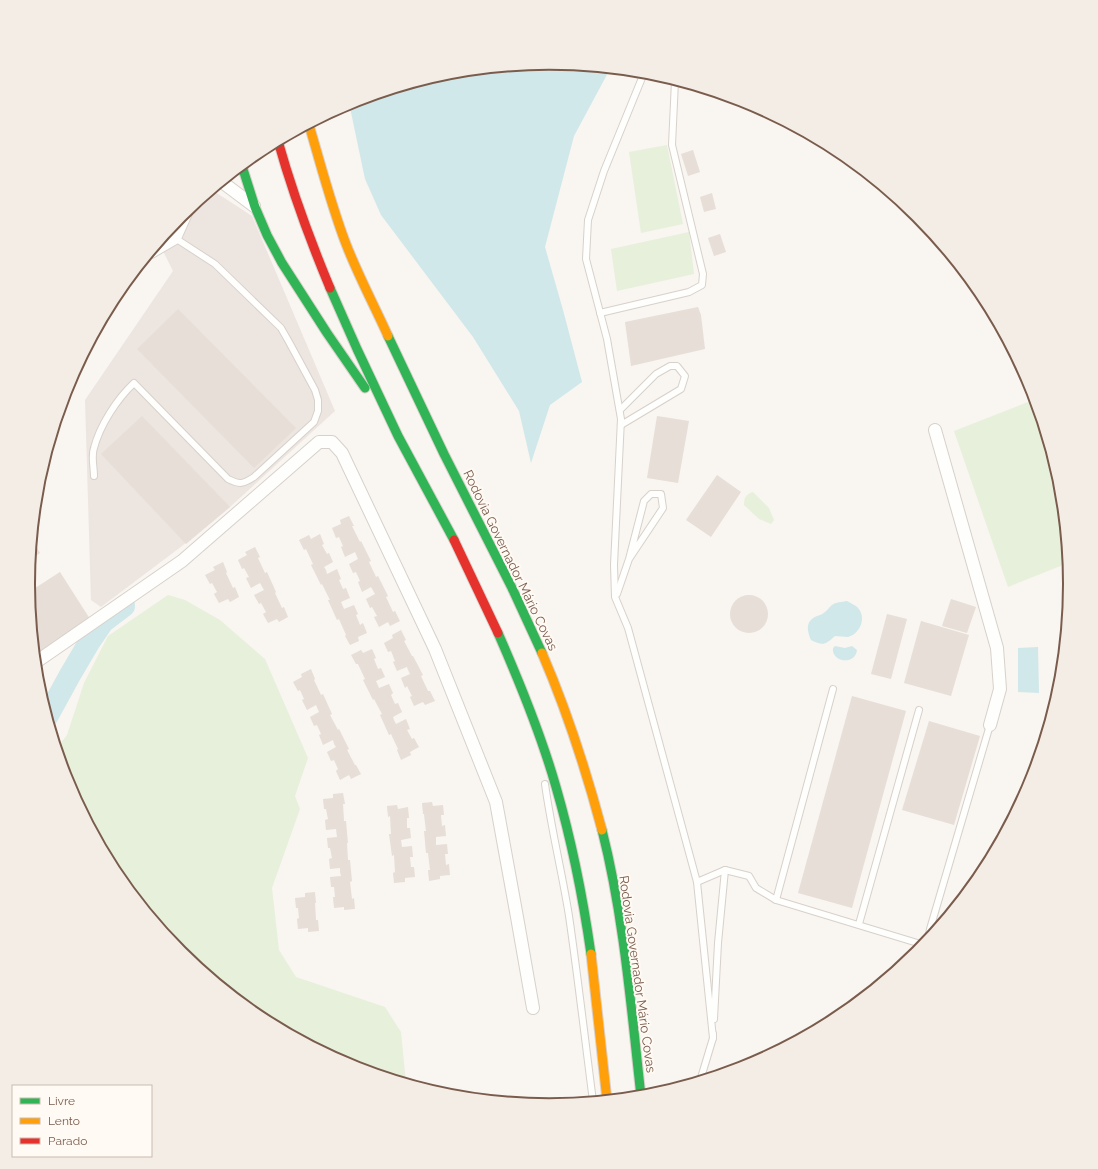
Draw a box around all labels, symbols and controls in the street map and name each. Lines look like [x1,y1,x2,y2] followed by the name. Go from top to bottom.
[460,468,561,653] street label: Rodovia Governador Mário Covas
[616,875,659,1074] street label: Rodovia Governador Mário Covas
[12,1085,152,1157] legend
[48,1094,75,1108] text: Livre
[48,1114,80,1128] text: Lento
[48,1134,87,1148] text: Parado

